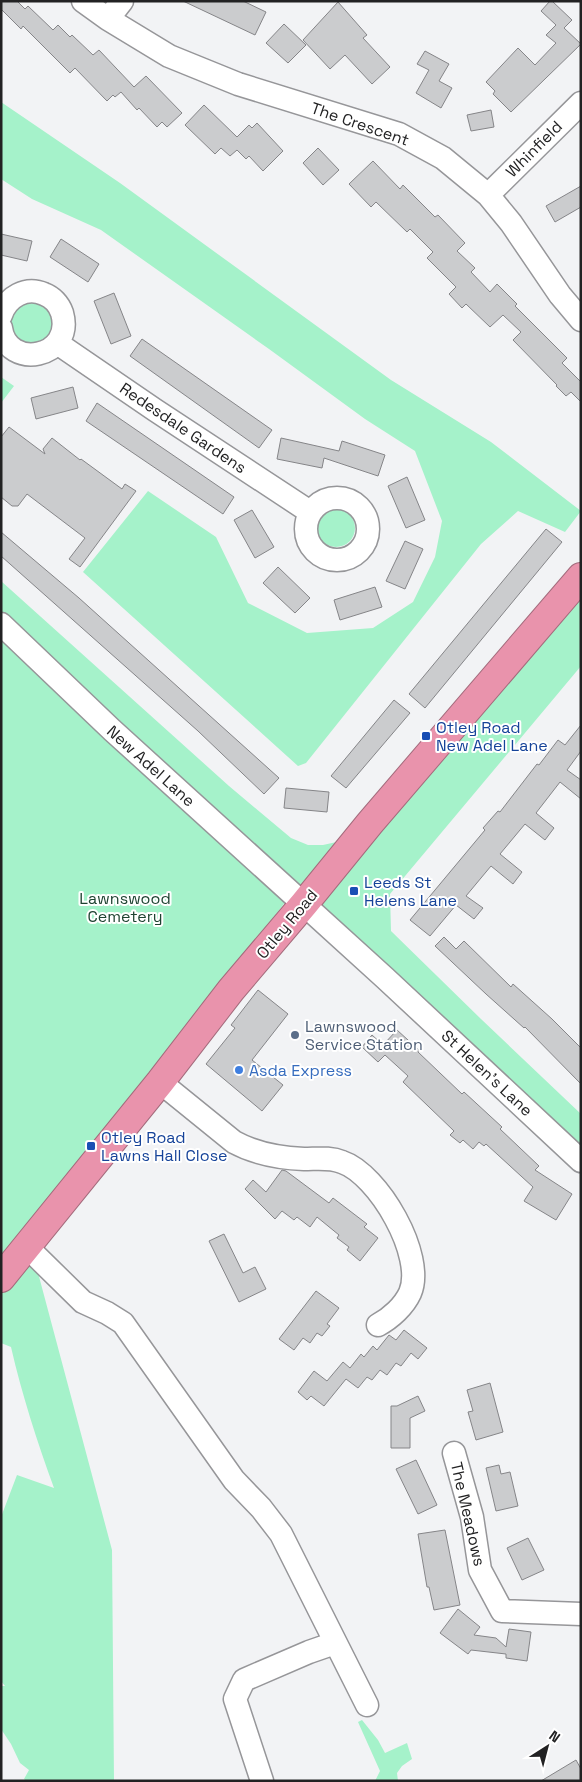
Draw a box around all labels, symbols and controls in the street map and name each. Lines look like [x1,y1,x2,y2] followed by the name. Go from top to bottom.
[308,97,412,151] street label: The Crescent
[501,116,567,182] street label: Whinfield
[116,378,250,478] street label: Redesdale Gardens
[436,717,548,756] place label: Otley Road New Adel Lane
[102,721,200,811] street label: New Adel Lane
[420,730,432,742] marker: Otley Road New Adel Lane
[364,872,457,911] place label: Leeds St Helens Lane
[252,885,322,963] street label: Otley Road
[348,885,360,897] marker: Leeds St Helens Lane
[79,888,171,927] park label: Lawnswood Cemetery
[305,1016,423,1055] place label: Lawnswood Service Station
[437,1025,537,1121] street label: St Helen's Lane
[289,1029,301,1041] marker: Lawnswood Service Station
[249,1060,352,1081] place label: Asda Express
[233,1064,245,1076] marker: Asda Express
[101,1127,228,1166] place label: Otley Road Lawns Hall Close
[85,1140,97,1152] marker: Otley Road Lawns Hall Close
[446,1460,490,1568] street label: The Meadows
[522,1722,572,1772] north arrow
[546,1726,564,1747] text: N

